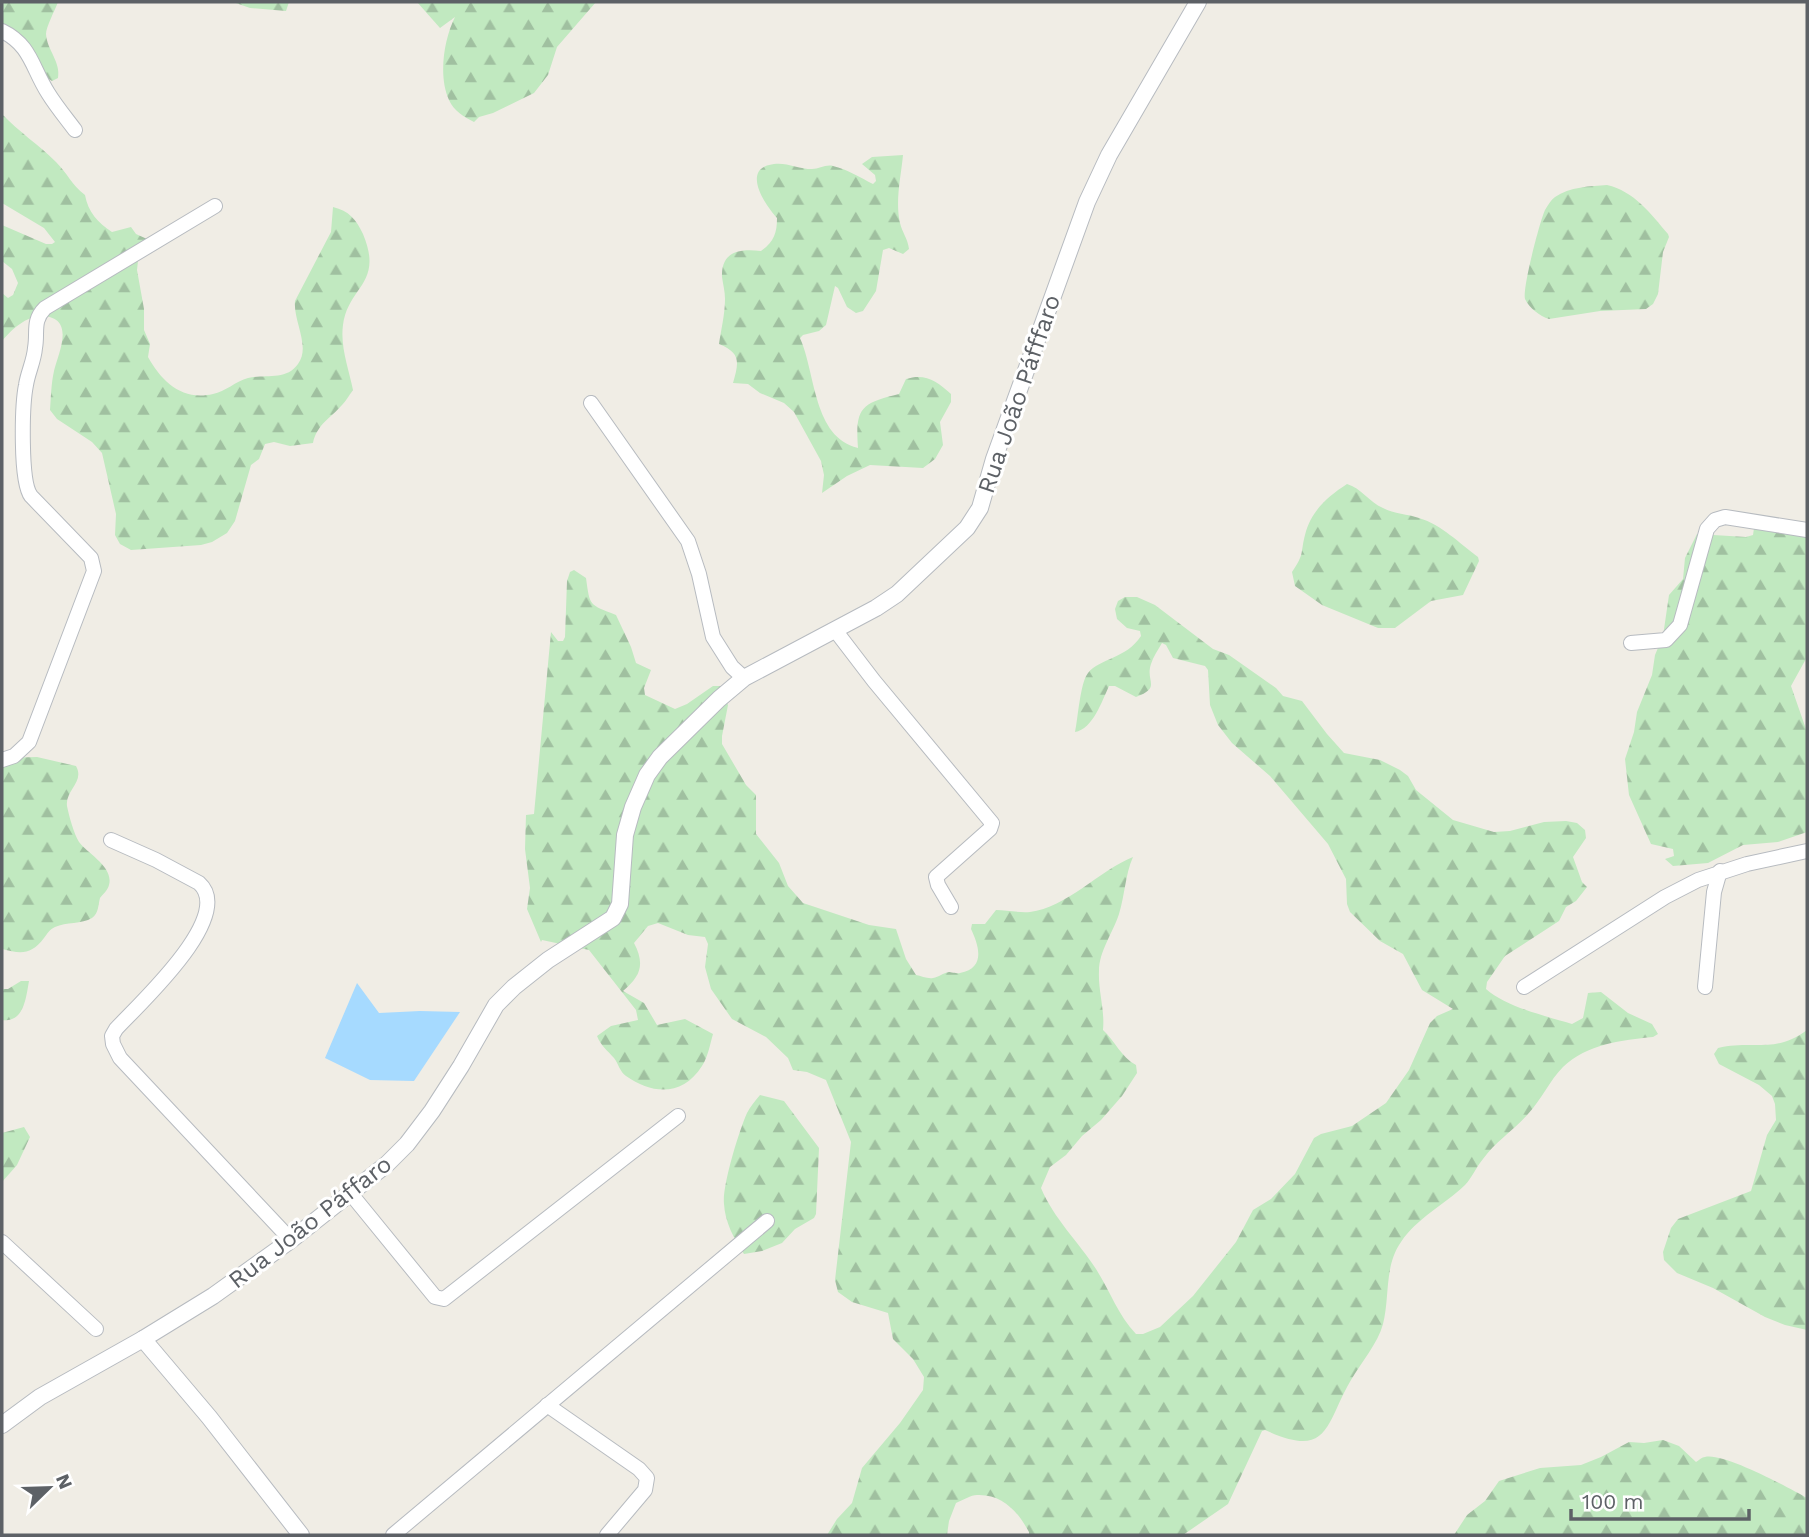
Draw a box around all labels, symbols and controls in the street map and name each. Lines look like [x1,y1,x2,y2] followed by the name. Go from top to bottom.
[972,291,1066,497] street label: Rua João Páfffaro
[223,1150,397,1294] street label: Rua João Páffaro
[14,1453,84,1523] north arrow
[51,1471,78,1493] text: N
[1571,1478,1750,1522] scale bar
[1582,1489,1644,1514] text: 100 m

